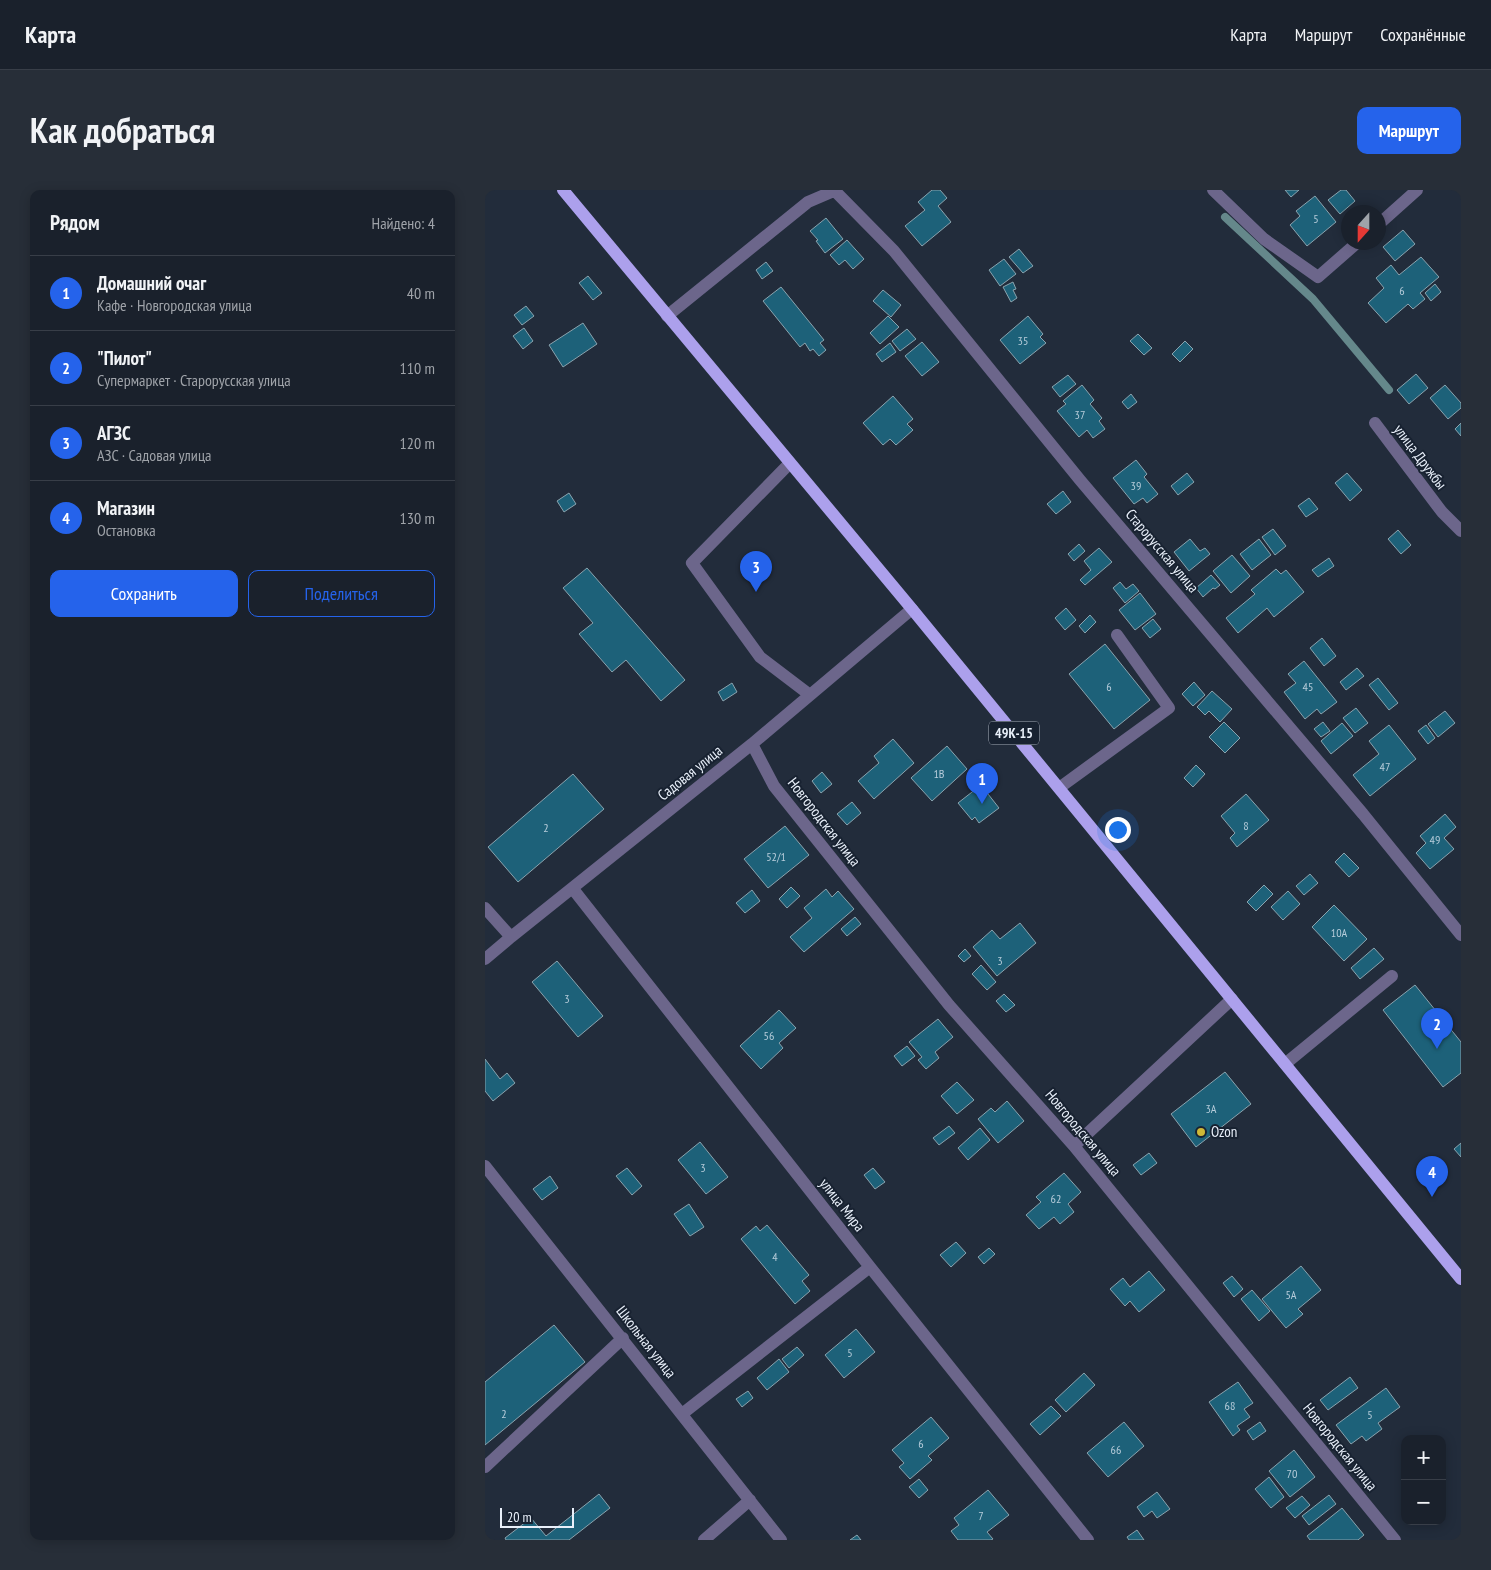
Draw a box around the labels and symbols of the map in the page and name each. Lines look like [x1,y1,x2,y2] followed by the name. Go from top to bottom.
[1341,205,1386,250] north arrow
[1313,211,1319,226] house number: 5
[1399,283,1405,298] house number: 6
[1018,333,1028,348] house number: 35
[1075,407,1085,422] house number: 37
[1390,420,1451,493] street label: улица Дружбы
[1131,478,1141,493] house number: 39
[1122,505,1203,597] street label: Старорусская улица
[740,551,772,592] pin: 3
[1106,679,1112,694] house number: 6
[1303,679,1313,694] house number: 45
[989,722,1039,744] road number: 49К-15
[654,741,726,804] street label: Садовая улица
[1380,759,1390,774] house number: 47
[966,763,998,804] pin: 1
[933,766,945,781] house number: 1В
[784,773,865,870] street label: Новгородская улица
[1105,817,1131,843] your location
[1243,818,1249,833] house number: 8
[543,820,549,835] house number: 2
[1430,832,1440,847] house number: 49
[766,849,786,864] house number: 52/1
[1331,925,1348,940] house number: 10А
[997,953,1003,968] house number: 3
[564,991,570,1006] house number: 3
[1421,1008,1453,1049] pin: 2
[764,1028,774,1043] house number: 56
[1041,1085,1125,1180] street label: Новгородская улица
[1205,1101,1217,1116] house number: 3А
[1211,1122,1237,1141] place label: Ozon
[1195,1126,1207,1138] marker: Ozon
[1416,1156,1448,1197] pin: 4
[700,1160,706,1175] house number: 3
[816,1174,869,1235] street label: улица Мира
[1051,1191,1061,1206] house number: 62
[772,1249,778,1264] house number: 4
[1285,1287,1297,1302] house number: 5А
[612,1302,681,1382] street label: Школьная улица
[847,1345,853,1360] house number: 5
[1225,1398,1235,1413] house number: 68
[1299,1399,1382,1495] street label: Новгородская улица
[501,1406,507,1421] house number: 2
[1367,1407,1373,1422] house number: 5
[918,1436,924,1451] house number: 6
[1111,1442,1121,1457] house number: 66
[1287,1466,1297,1481] house number: 70
[500,1505,574,1528] scale bar
[978,1508,984,1523] house number: 7

